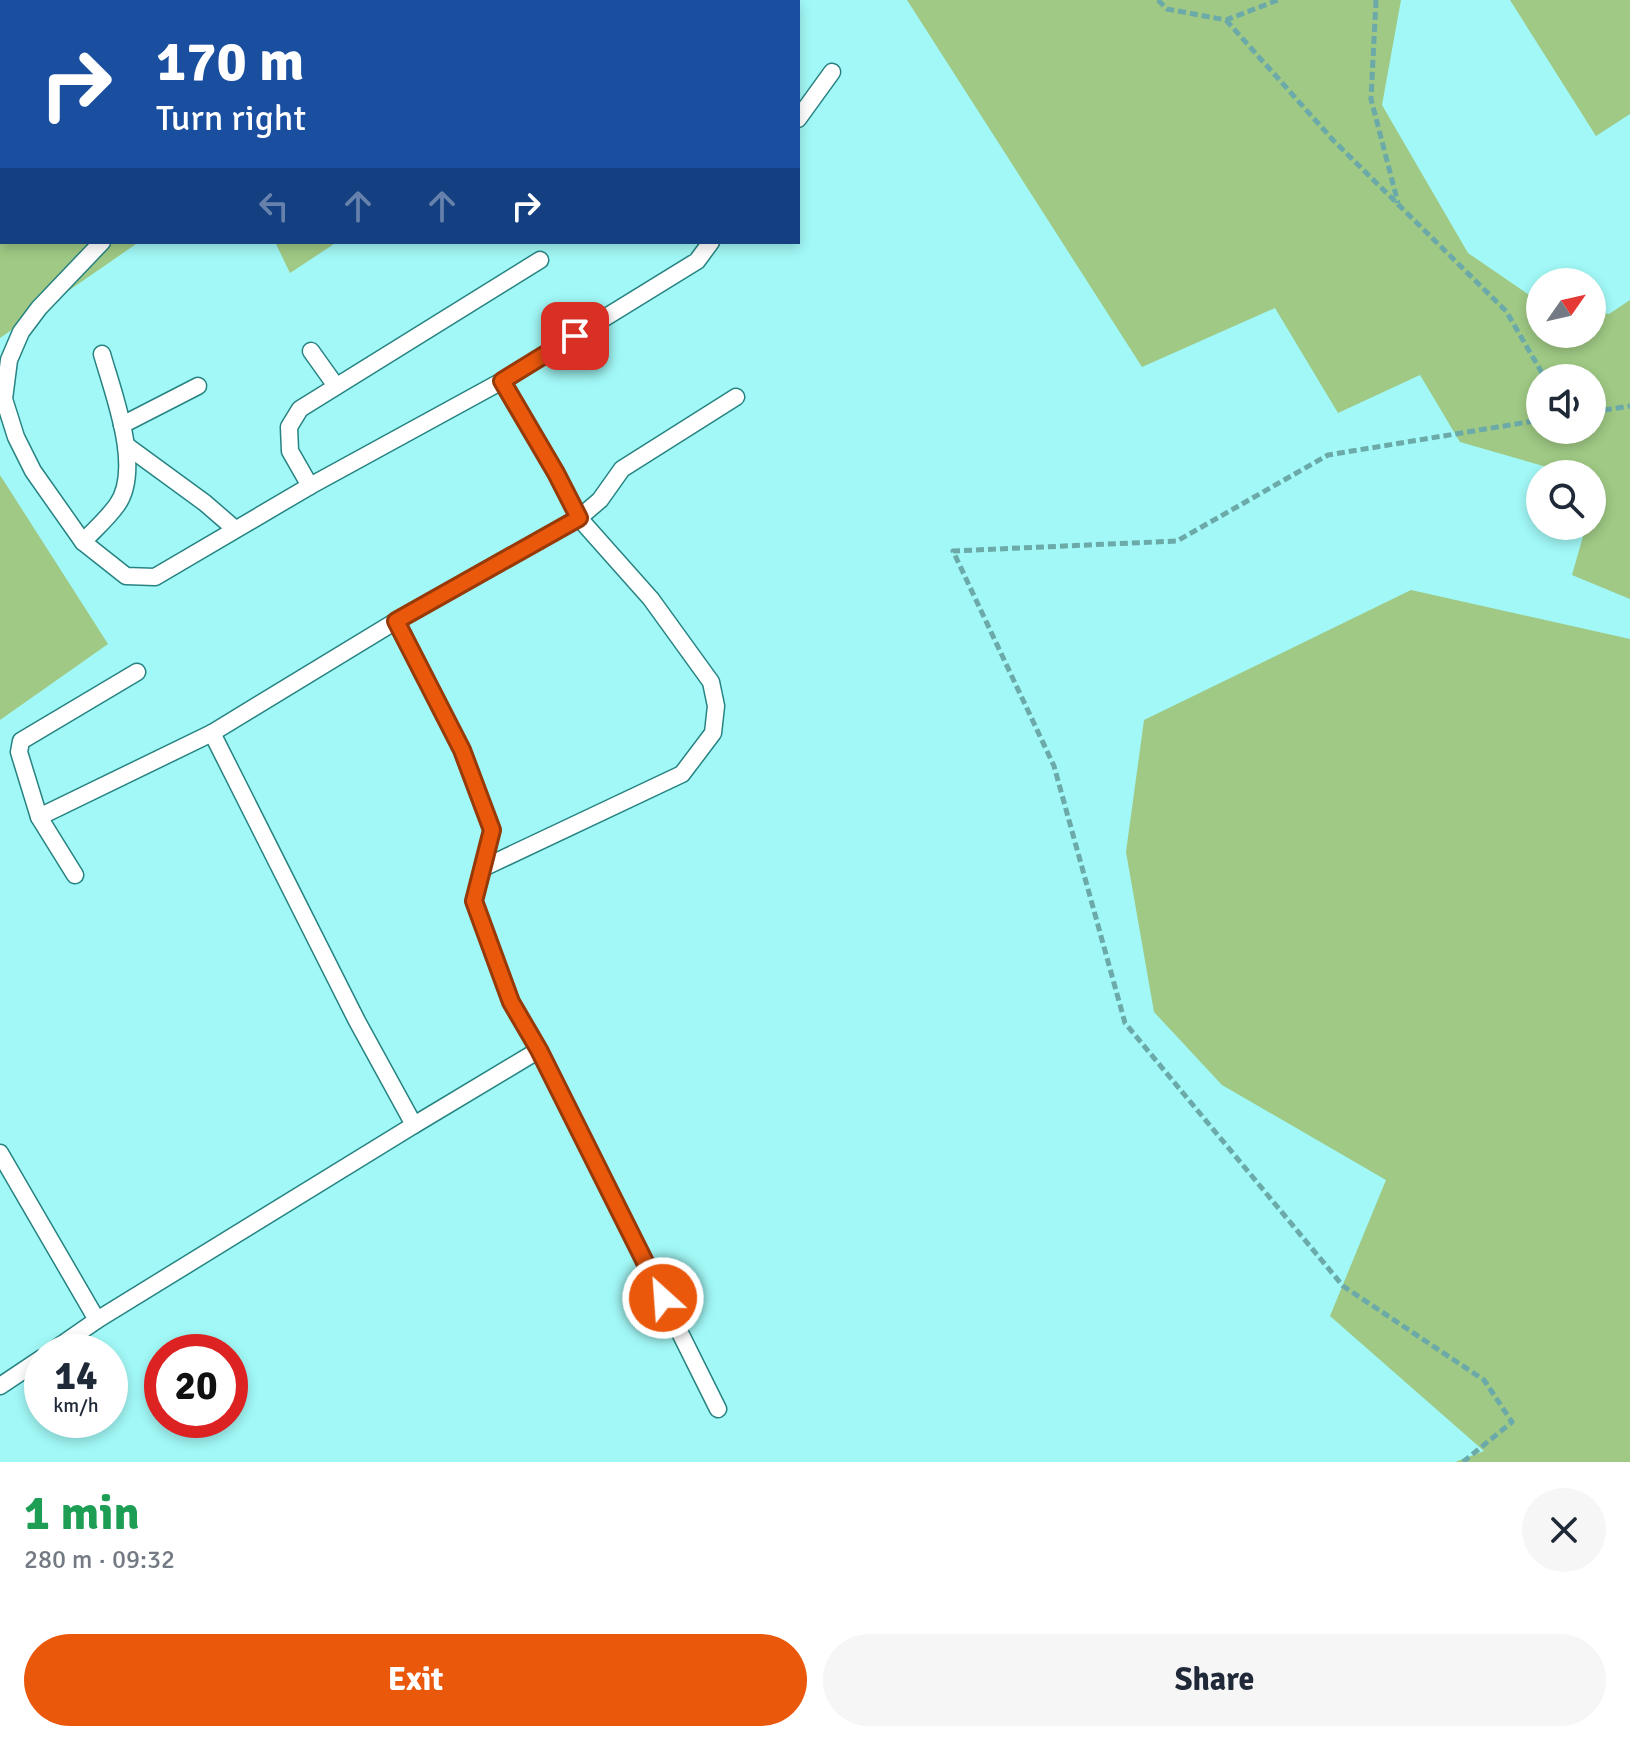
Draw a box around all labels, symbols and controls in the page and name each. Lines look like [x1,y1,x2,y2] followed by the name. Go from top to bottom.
[156,27,304,96] text: 170 m
[24,32,128,136] icon: right
[156,96,306,141] text: Turn right
[252,184,296,228] icon: left
[336,184,380,228] icon: ahead
[420,184,464,228] icon: ahead
[504,184,548,228] icon: right
[1526,268,1606,348] north arrow
[1526,268,1606,540] map controls
[541,302,609,370] pin
[553,314,597,358] icon: arrive
[1526,364,1606,444] button: sound
[1526,460,1606,540] button: search
[621,1256,705,1340] position arrow
[144,1334,248,1438] speed limit sign: 20
[54,1351,98,1401] text: 14
[53,1393,99,1418] text: km/h
[24,1484,140,1543] text: 1 min
[1522,1488,1606,1572] button: close
[24,1544,175,1576] text: 280 m · 09:32
[24,1634,807,1726] button: Exit
[823,1634,1606,1726] button: Share

